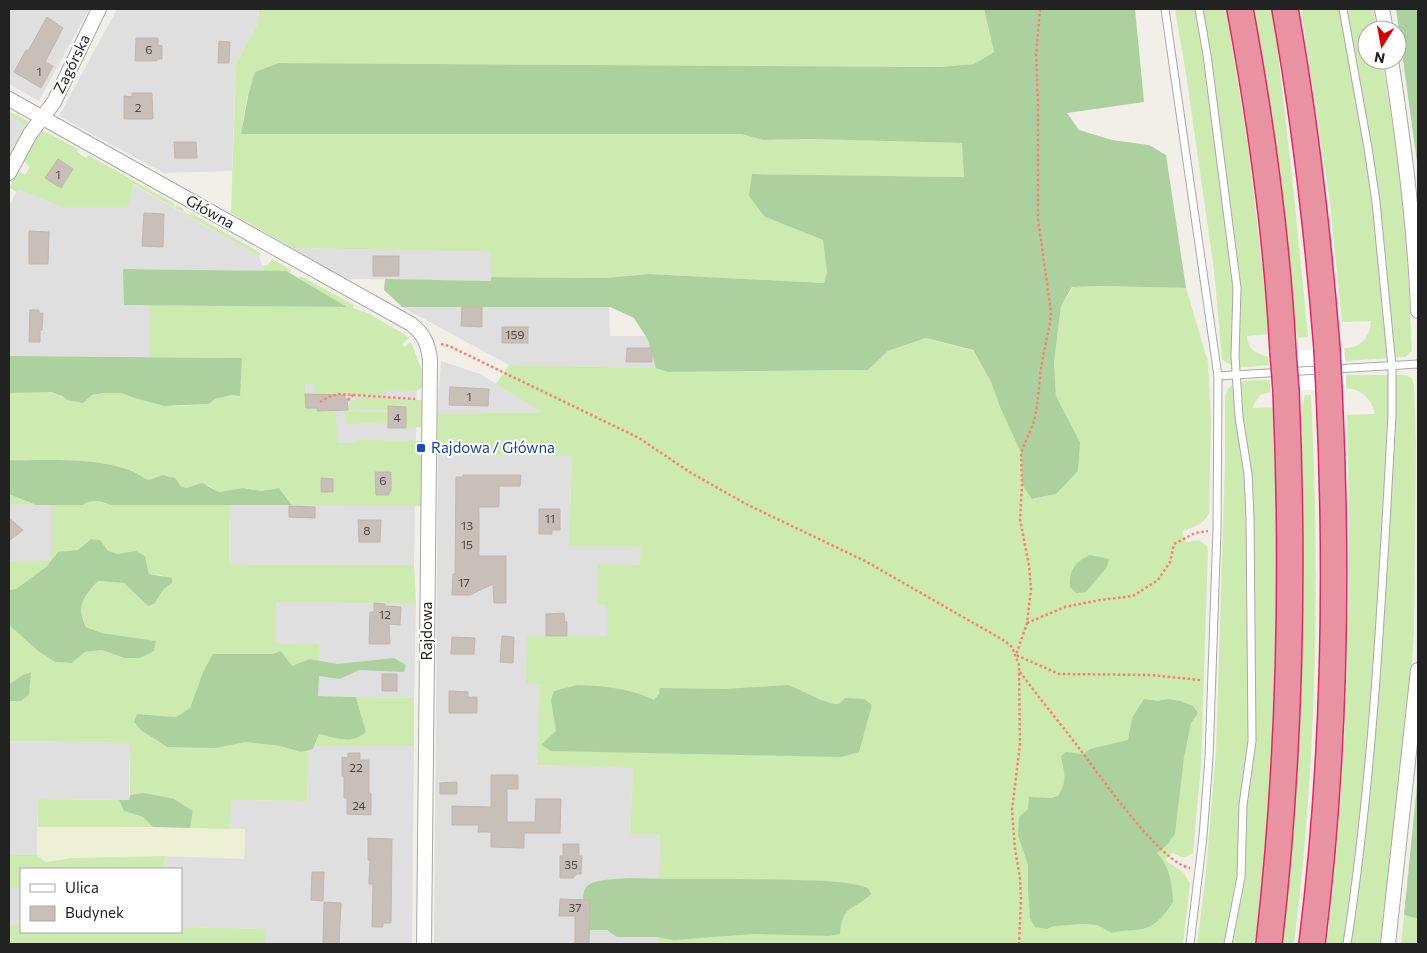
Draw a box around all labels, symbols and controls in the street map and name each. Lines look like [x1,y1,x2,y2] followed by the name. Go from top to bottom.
[1357,20,1407,70] north arrow
[49,31,93,96] street label: Zagórska
[145,42,153,56] house number: 6
[1373,49,1386,68] text: N
[36,64,42,78] house number: 1
[135,100,142,114] house number: 2
[55,167,61,181] house number: 1
[183,190,238,232] street label: Główna
[505,327,525,341] house number: 159
[466,389,472,403] house number: 1
[393,410,401,424] house number: 4
[431,438,555,456] place label: Rajdowa / Główna
[415,442,427,454] marker: Rajdowa / Główna
[379,473,387,487] house number: 6
[545,511,555,525] house number: 11
[461,518,473,532] house number: 13
[363,523,371,537] house number: 8
[461,537,473,551] house number: 15
[458,575,470,589] house number: 17
[417,602,435,660] street label: Rajdowa
[379,607,391,621] house number: 12
[349,760,363,774] house number: 22
[352,798,366,812] house number: 24
[564,857,578,871] house number: 35
[20,868,182,933] legend
[65,878,99,896] text: Ulica
[568,900,582,914] house number: 37
[65,903,124,921] text: Budynek

